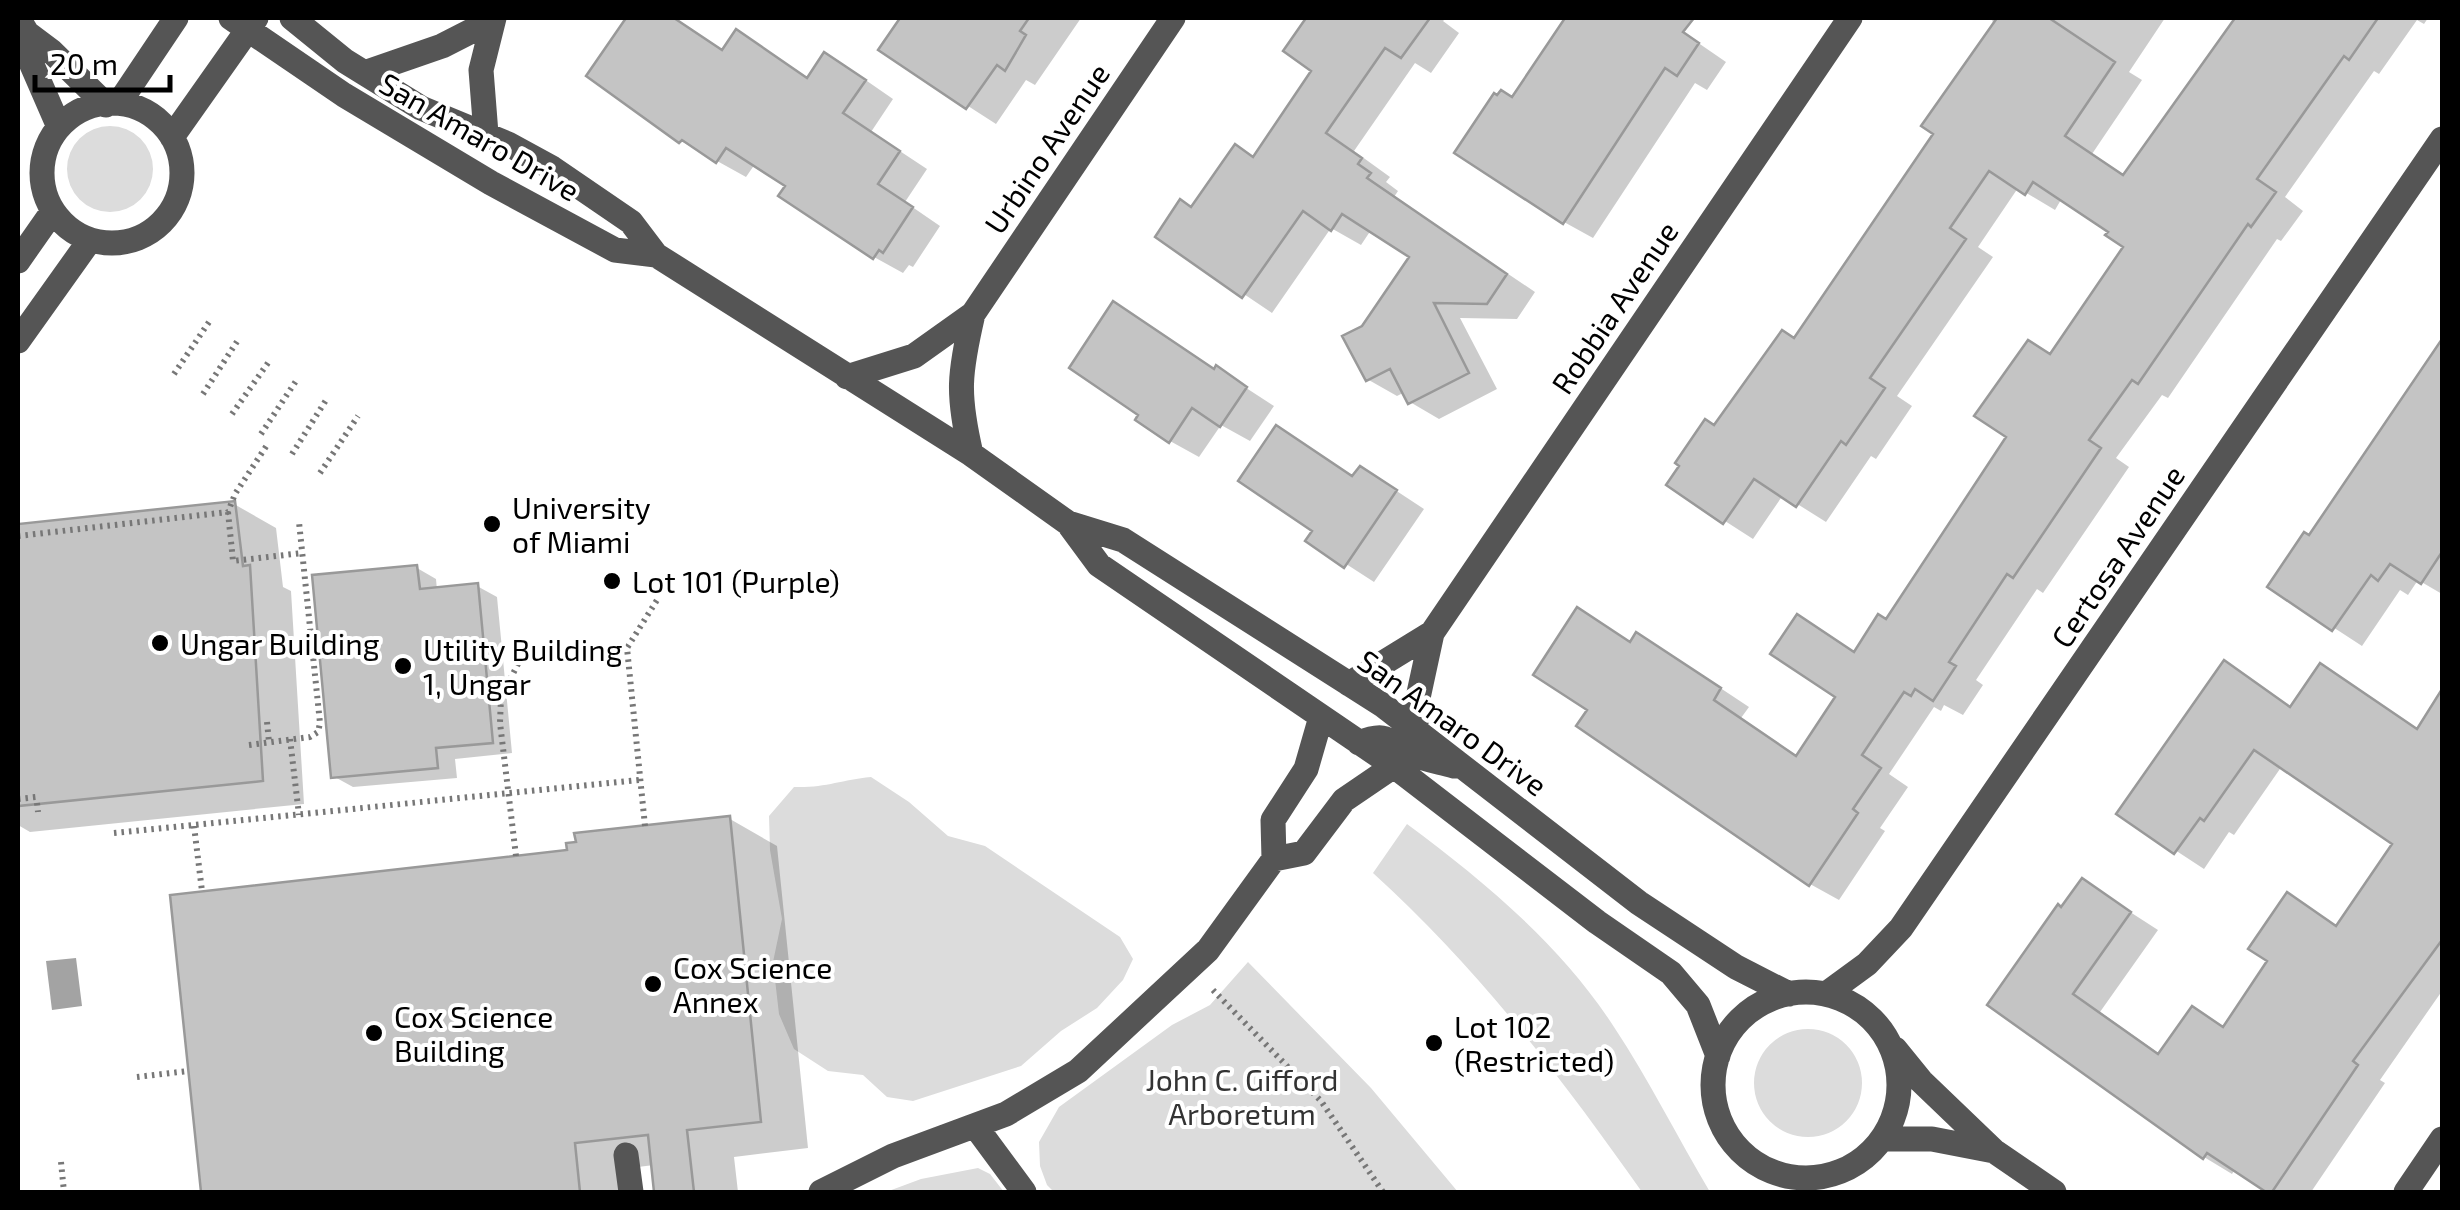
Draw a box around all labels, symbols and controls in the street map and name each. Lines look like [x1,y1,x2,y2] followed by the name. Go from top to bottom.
[35,30,170,92] scale bar
[50,45,118,81] text: 20 m
[976,56,1116,240] street label: Urbino Avenue
[374,64,586,208] street label: San Amaro Drive
[1543,214,1685,400] street label: Robbia Avenue
[2043,458,2191,654] street label: Certosa Avenue
[512,489,651,559] place label: University of Miami
[481,513,503,535] marker: University of Miami
[632,563,840,599] place label: Lot 101 (Purple)
[601,570,623,592] marker: Lot 101 (Purple)
[180,625,380,661] place label: Ungar Building
[423,631,623,701] place label: Utility Building 1, Ungar
[149,632,171,654] marker: Ungar Building
[1352,641,1554,803] street label: San Amaro Drive
[392,655,414,677] marker: Utility Building 1, Ungar
[673,949,832,1019] place label: Cox Science Annex
[642,973,664,995] marker: Cox Science Annex
[394,998,553,1068] place label: Cox Science Building
[1454,1008,1614,1078] place label: Lot 102 (Restricted)
[363,1022,385,1044] marker: Cox Science Building
[1423,1032,1445,1054] marker: Lot 102 (Restricted)
[1146,1061,1338,1131] park label: John C. Gifford Arboretum

